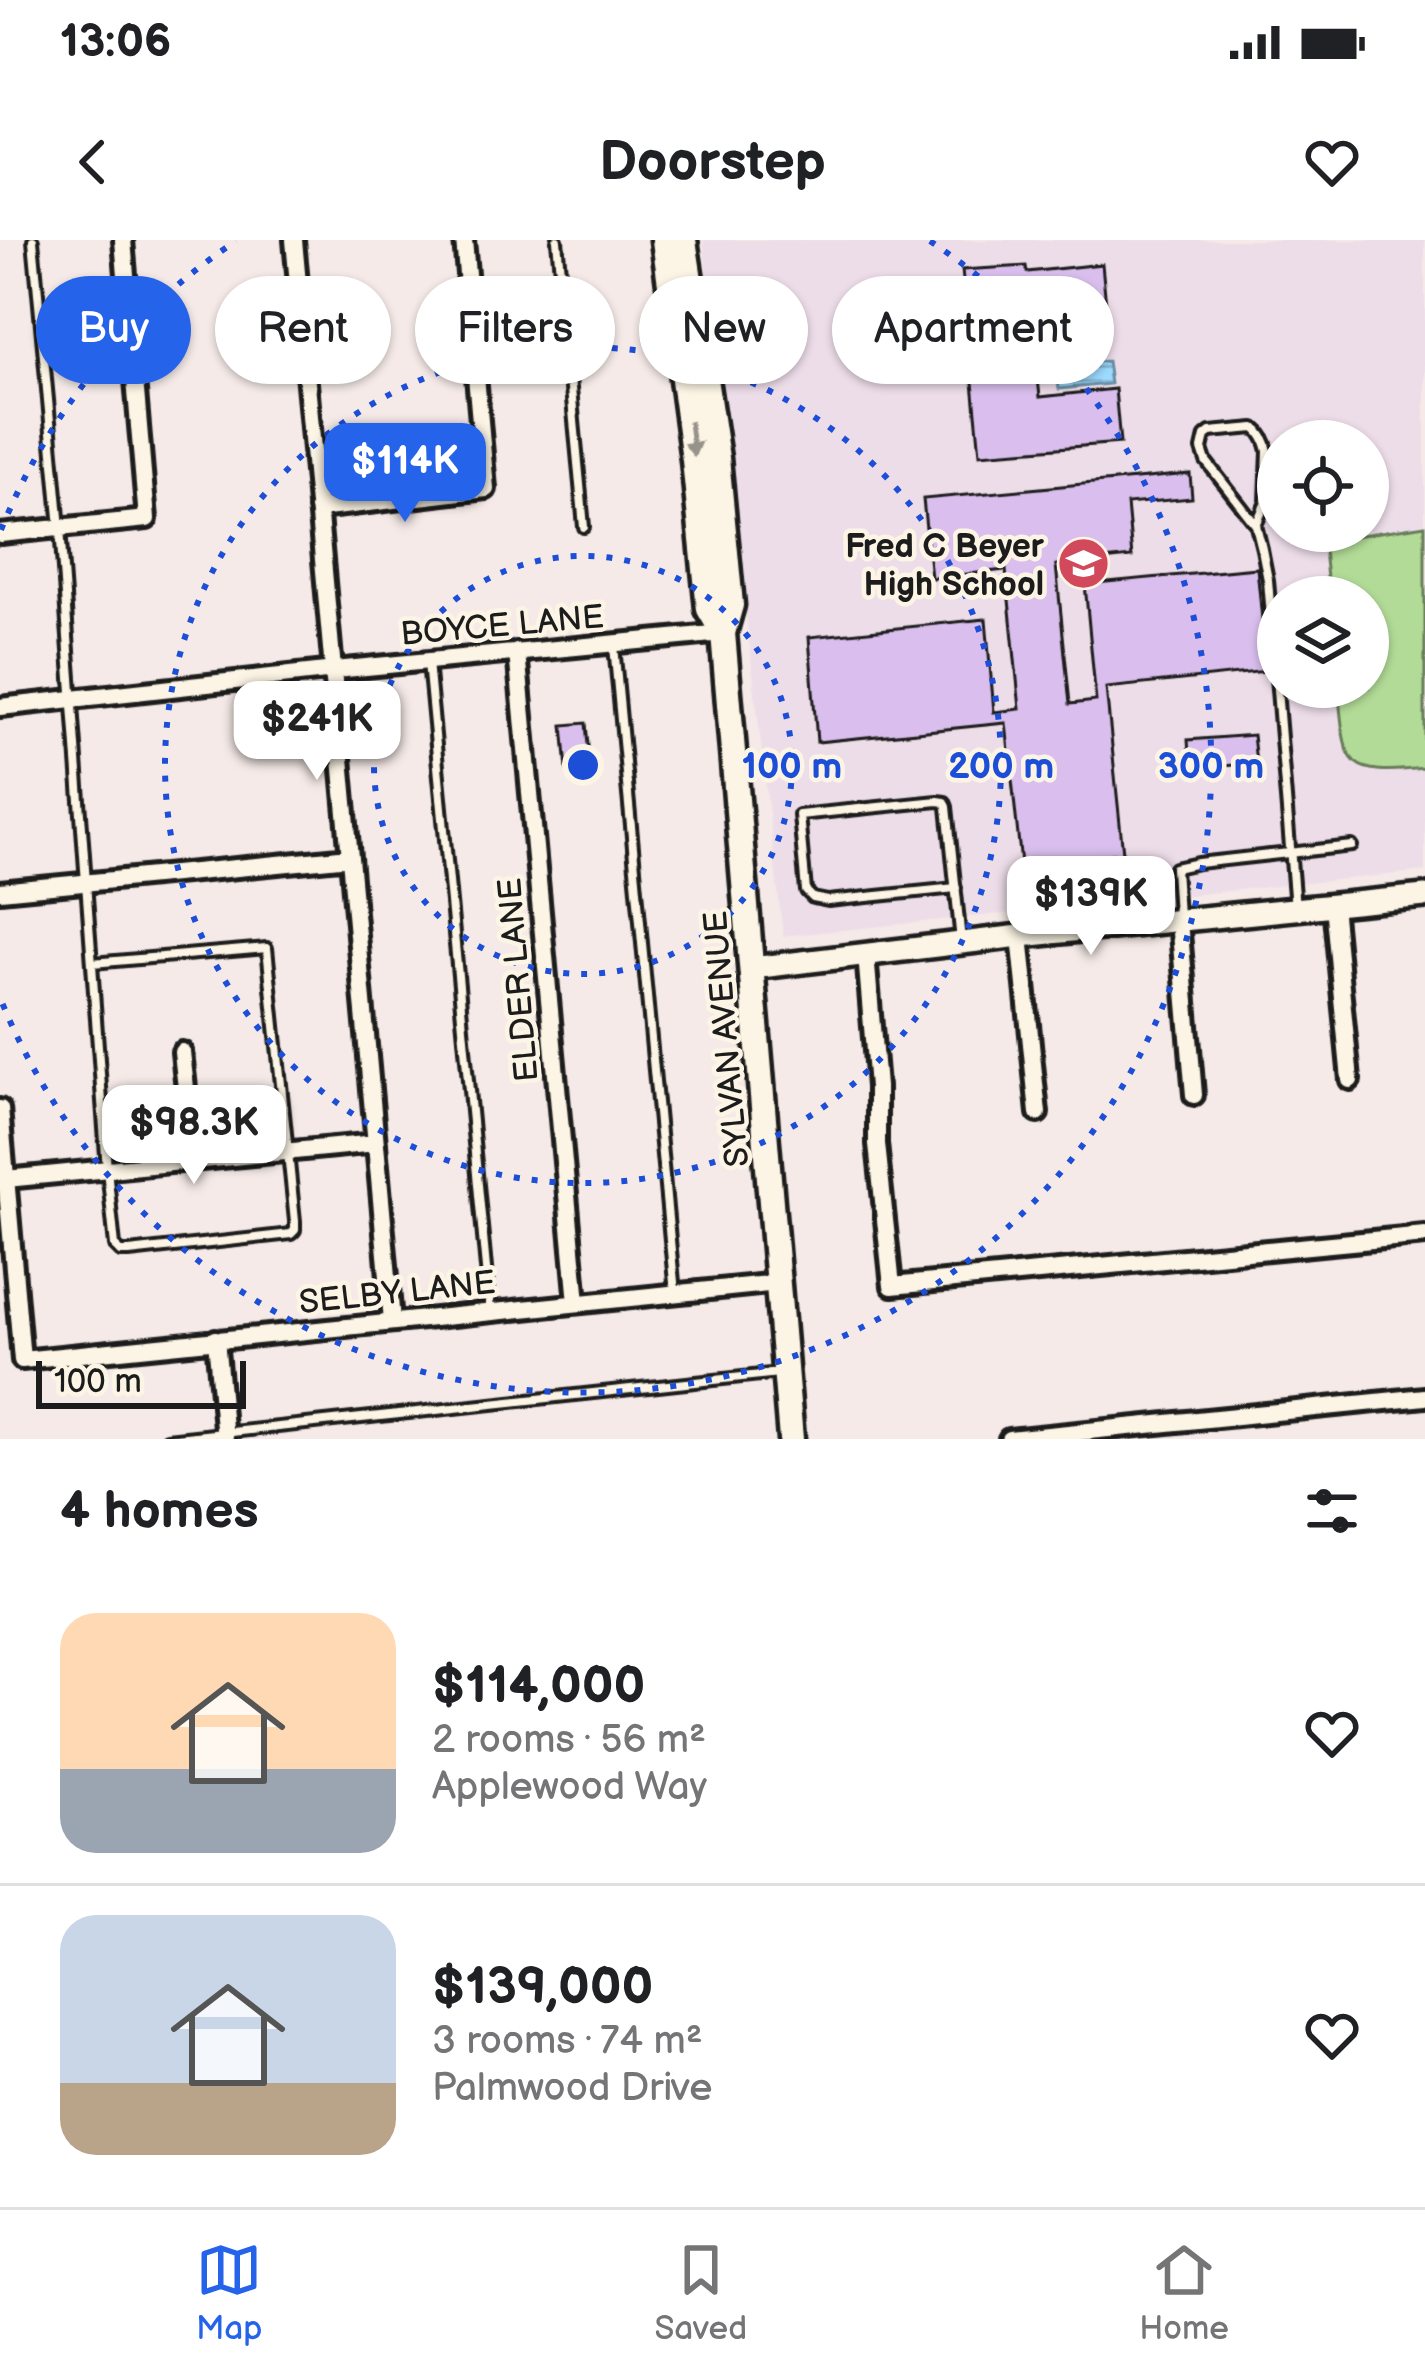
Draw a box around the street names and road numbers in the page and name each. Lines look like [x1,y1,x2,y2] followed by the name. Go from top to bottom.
[399,597,606,655] street label: BOYCE LANE
[490,876,548,1083] street label: ELDER LANE
[696,909,758,1169] street label: SYLVAN AVENUE
[297,1263,497,1323] street label: SELBY LANE

